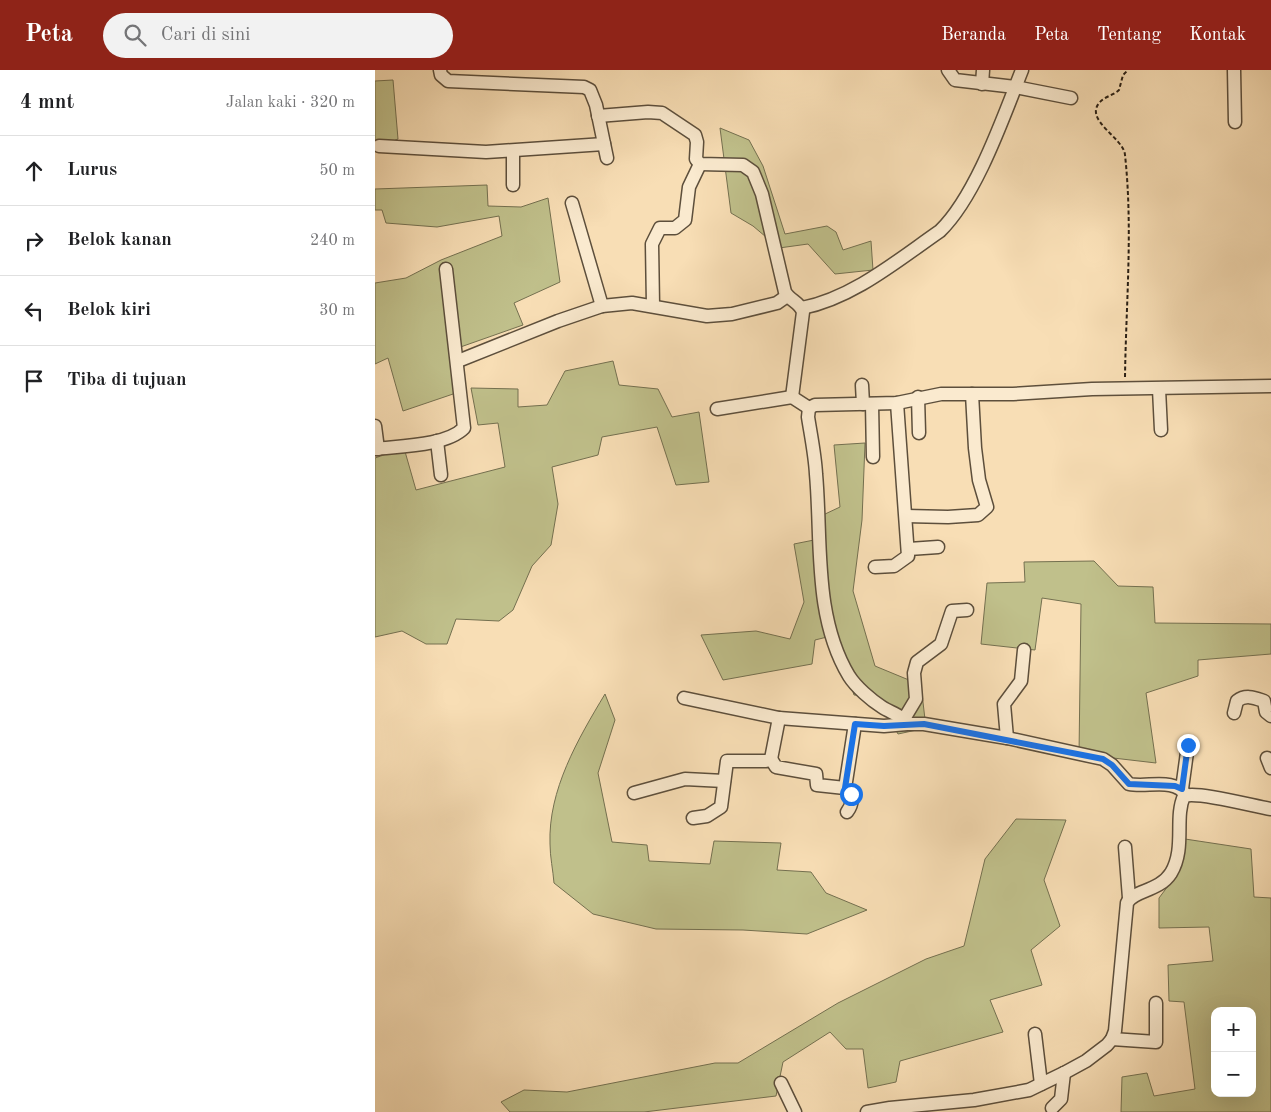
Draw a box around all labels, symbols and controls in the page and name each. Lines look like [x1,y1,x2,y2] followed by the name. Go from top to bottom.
[103,13,453,58] search box
[121,21,149,49] icon: search
[25,23,73,47] text: Peta
[161,26,250,45] text: Cari di sini
[941,26,1006,44] text: Beranda
[1034,26,1069,44] text: Peta
[1097,26,1161,44] text: Tentang
[1189,26,1246,44] text: Kontak
[20,92,74,113] text: 4 mnt
[226,95,355,111] text: Jalan kaki · 320 m
[20,157,48,185] icon: ahead
[67,161,117,180] text: Lurus
[319,163,355,179] text: 50 m
[20,227,48,255] icon: right
[67,231,172,250] text: Belok kanan
[310,233,355,249] text: 240 m
[20,297,48,325] icon: left
[67,301,151,320] text: Belok kiri
[319,303,355,319] text: 30 m
[20,367,48,395] icon: arrive
[67,371,187,390] text: Tiba di tujuan
[1177,734,1200,757] route end
[840,783,863,806] route start
[1211,1007,1256,1097] map controls
[1211,1007,1256,1052] button: +
[1211,1052,1256,1097] button: −

